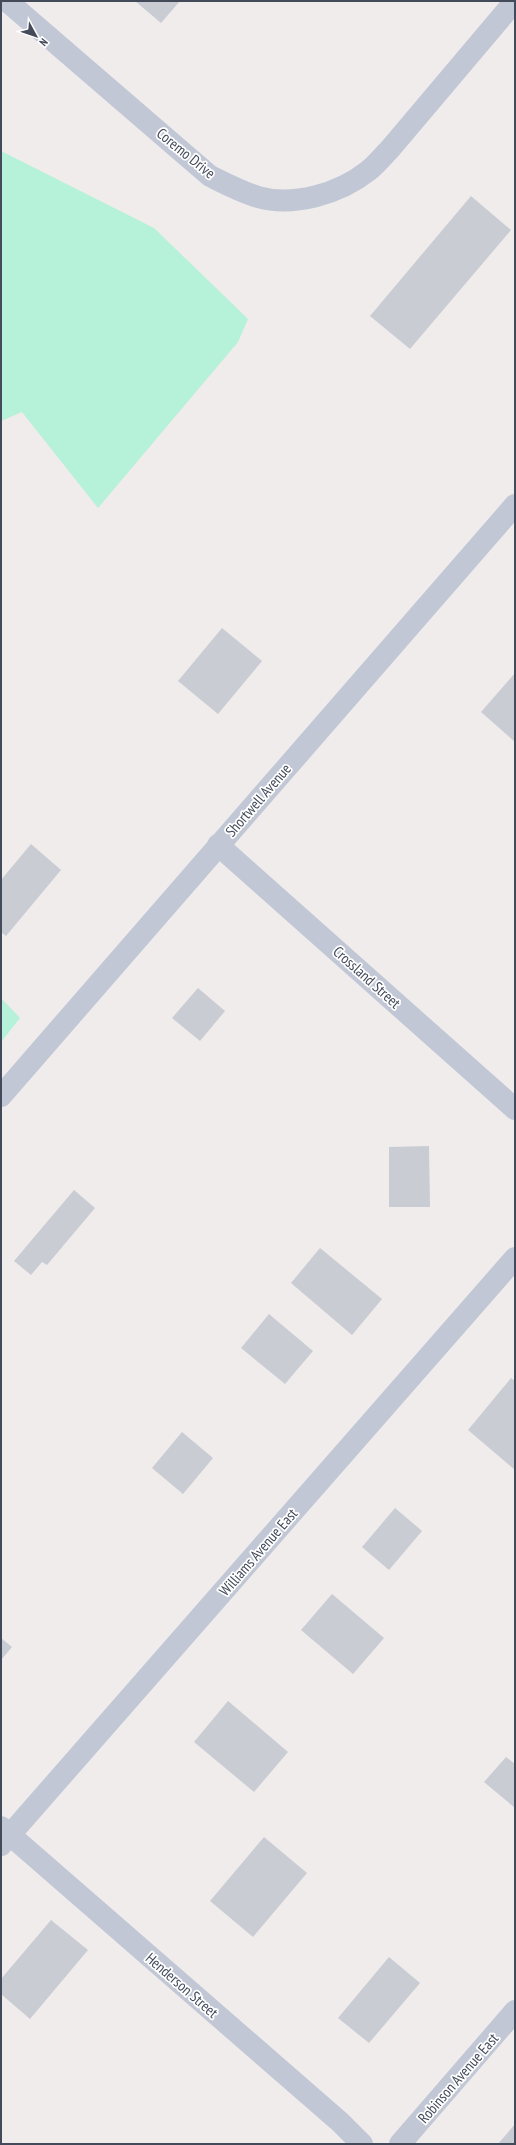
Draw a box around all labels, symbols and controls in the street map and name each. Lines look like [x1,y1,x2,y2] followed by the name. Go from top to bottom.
[16,16,56,56] north arrow
[36,36,51,49] text: N
[153,124,219,182] street label: Coremo Drive
[221,760,295,840] street label: Shortwell Avenue
[329,942,405,1012] street label: Crossland Street
[215,1504,301,1600] street label: Williams Avenue East
[142,1948,222,2022] street label: Henderson Street
[414,2029,502,2127] street label: Robinson Avenue East

